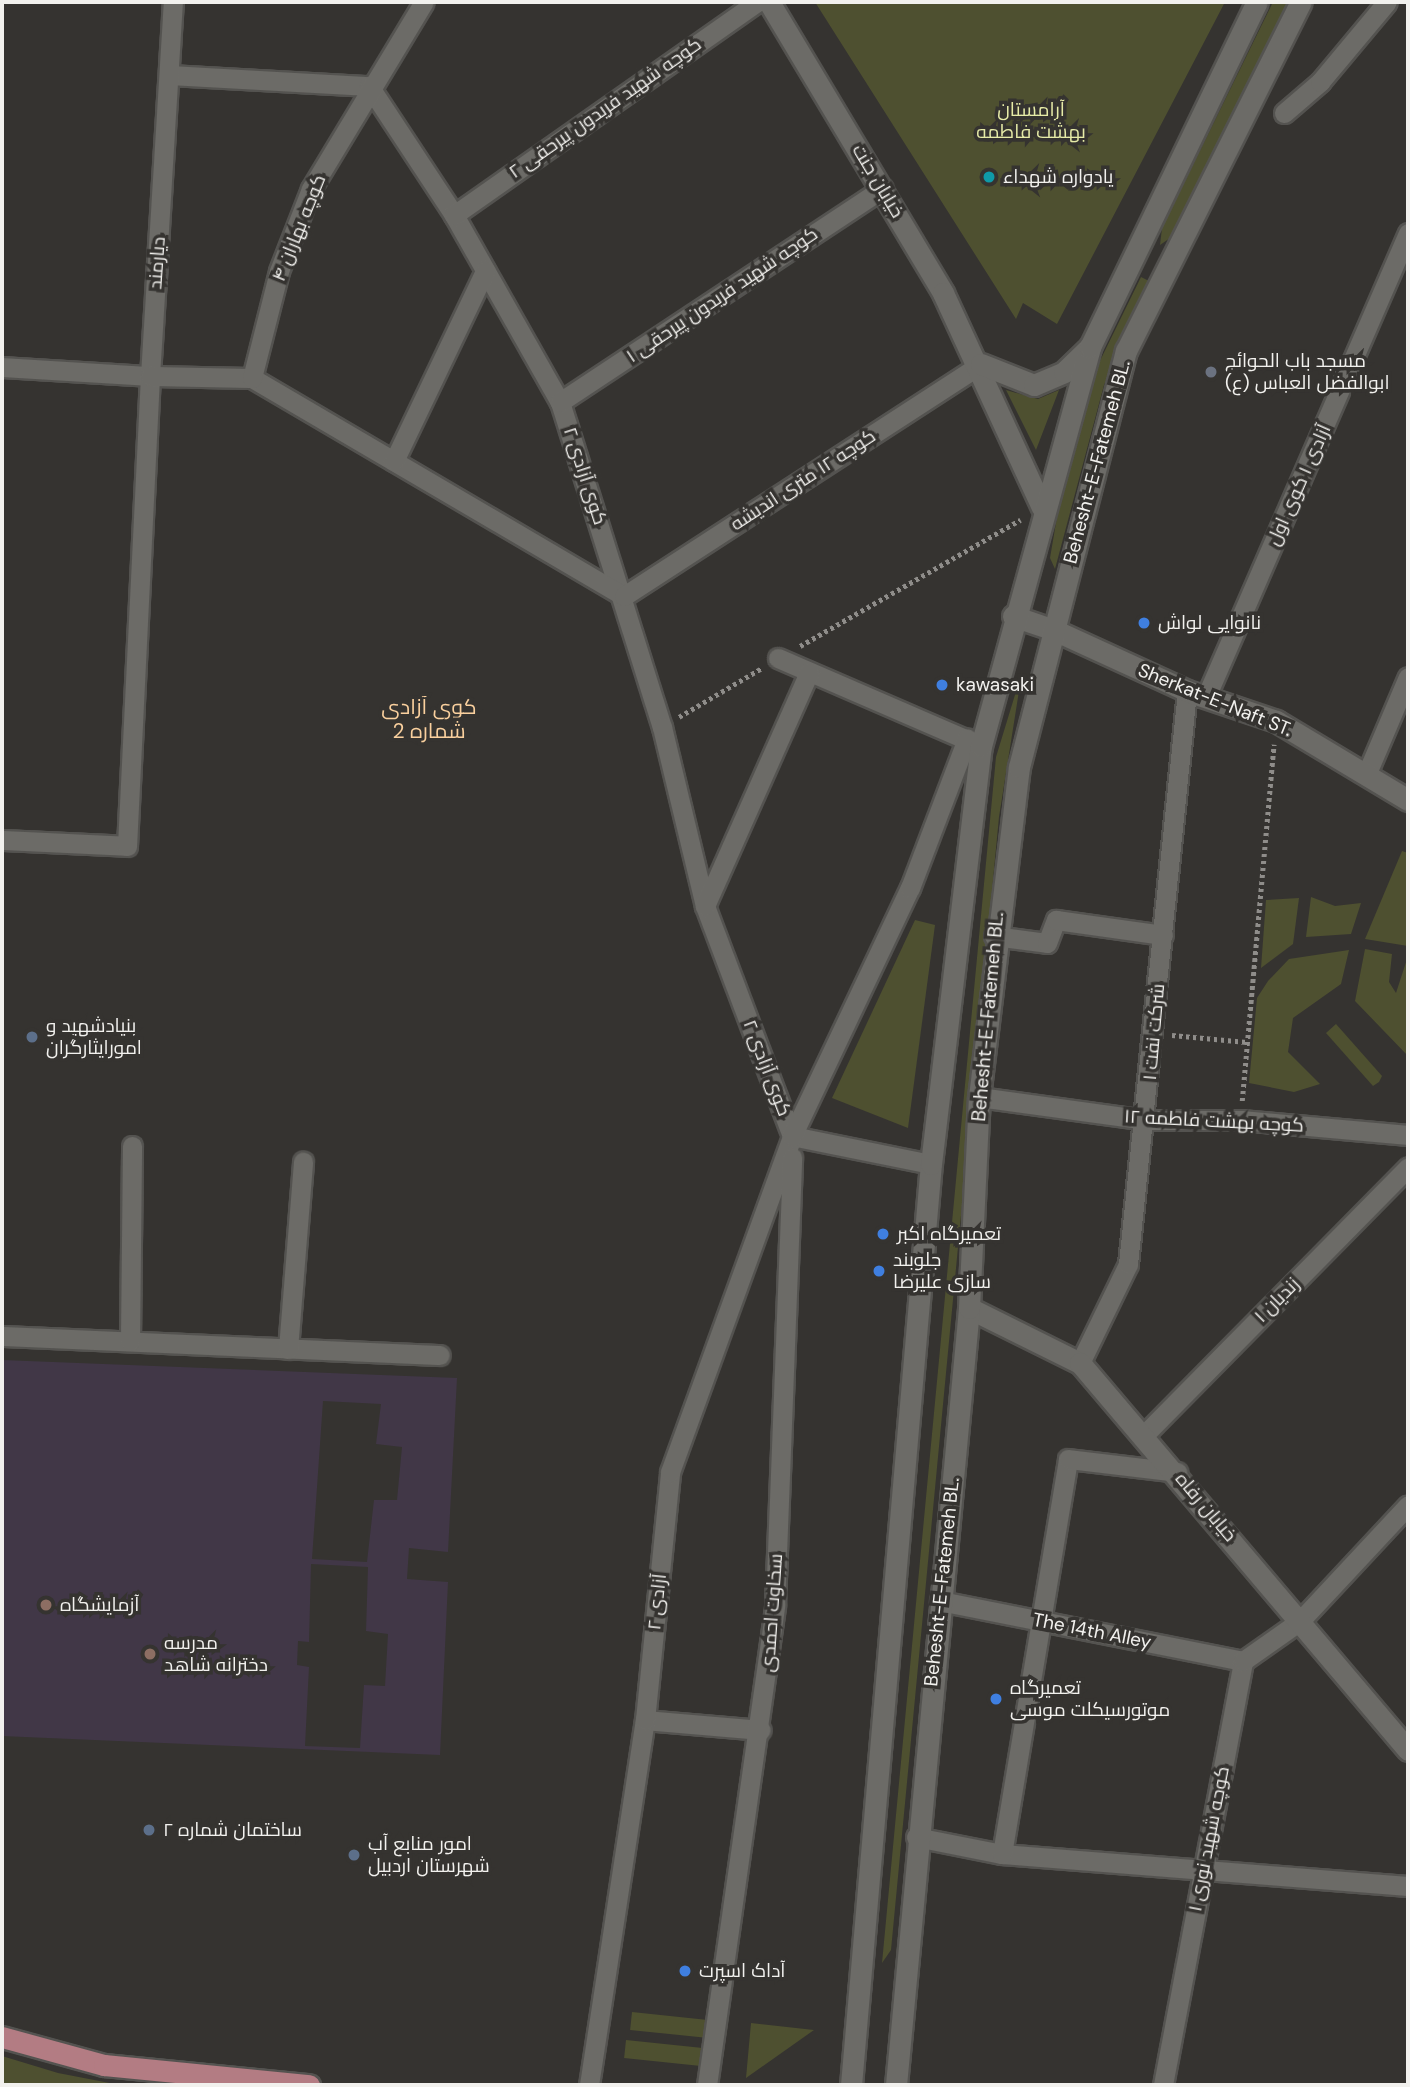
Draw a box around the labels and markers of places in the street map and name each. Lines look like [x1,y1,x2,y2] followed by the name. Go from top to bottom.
[1003,166,1113,188] place label: یادواره شهداء
[981,169,997,185] marker: یادواره شهداء
[1225,350,1390,394] place label: مسجد باب الحوائج ابوالفضل العباس (ع)
[1203,364,1219,380] marker: مسجد باب الحوائج ابوالفضل العباس (ع)
[1158,612,1261,634] place label: نانوایی لواش
[1136,615,1152,631] marker: نانوایی لواش
[956,674,1034,696] place label: kawasaki
[934,677,950,693] marker: kawasaki
[46,1015,142,1059] place label: بنیادشهید و امورایثارگران
[24,1029,40,1045] marker: بنیادشهید و امورایثارگران
[897,1223,1001,1245] place label: تعمیرگاه اکبر
[875,1226,891,1242] marker: تعمیرگاه اکبر
[893,1249,991,1293] place label: جلوبند سازی علیرضا
[871,1263,887,1279] marker: جلوبند سازی علیرضا
[60,1594,139,1616] place label: آزمایشگاه
[38,1597,54,1613] marker: آزمایشگاه
[164,1632,268,1676] place label: مدرسه دخترانه شاهد
[142,1646,158,1662] marker: مدرسه دخترانه شاهد
[1010,1677,1170,1721] place label: تعمیرگاه موتورسیکلت موسی
[988,1691,1004,1707] marker: تعمیرگاه موتورسیکلت موسی
[163,1819,302,1841] place label: ساختمان شماره ۲
[141,1822,157,1838] marker: ساختمان شماره ۲
[368,1833,490,1877] place label: امور منابع آب شهرستان اردبیل
[346,1847,362,1863] marker: امور منابع آب شهرستان اردبیل
[699,1960,785,1982] place label: آداک اسپرت
[677,1963,693,1979] marker: آداک اسپرت

